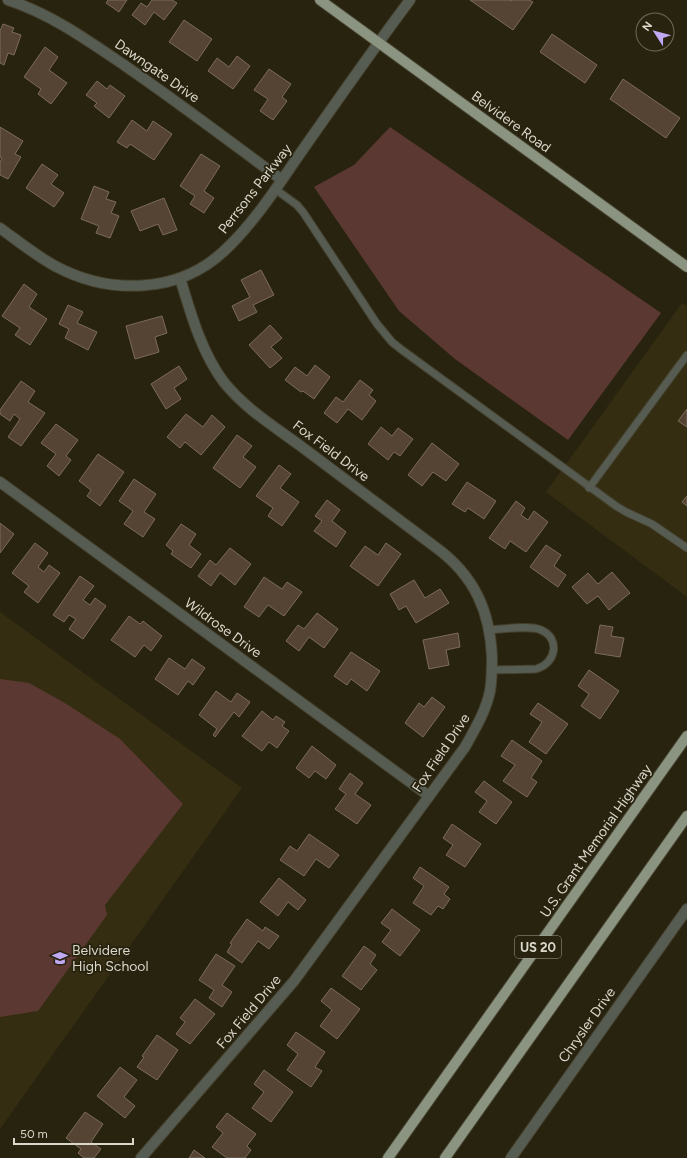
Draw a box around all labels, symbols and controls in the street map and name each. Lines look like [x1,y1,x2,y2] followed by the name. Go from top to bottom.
[635,12,675,52] north arrow
[640,19,655,34] text: N
[111,35,203,107] street label: Dawngate Drive
[468,88,554,156] street label: Belvidere Road
[215,140,296,237] street label: Perrsons Parkway
[289,417,373,485] street label: Fox Field Drive
[181,594,265,662] street label: Wildrose Drive
[408,710,474,796] street label: Fox Field Drive
[537,761,656,921] street label: U.S. Grant Memorial Highway
[515,936,561,958] road number: US 20
[72,942,149,975] place label: Belvidere High School
[51,949,69,967] school or university icon: Belvidere High School
[213,971,285,1052] street label: Fox Field Drive
[555,984,619,1066] street label: Chrysler Drive
[14,1120,133,1146] scale bar
[20,1127,48,1141] text: 50 m

